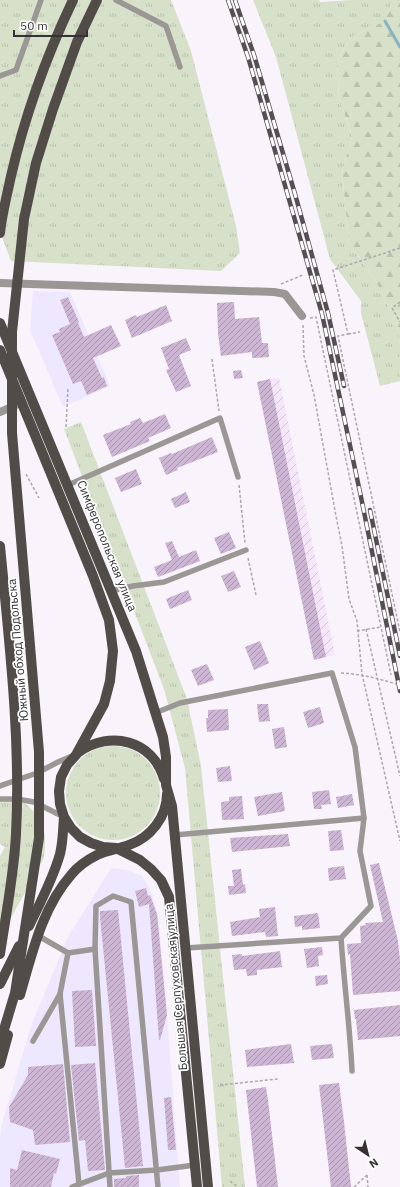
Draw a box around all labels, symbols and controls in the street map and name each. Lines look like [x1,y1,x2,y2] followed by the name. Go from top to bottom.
[14,12,87,38] scale bar
[20,18,48,33] text: 50 m
[74,478,141,614] street label: Симферопольская улица
[4,578,31,722] street label: Южный обход Подольска
[161,903,190,1071] street label: Большая Серпуховская улица
[348,1135,388,1175] north arrow
[366,1155,381,1171] text: N

